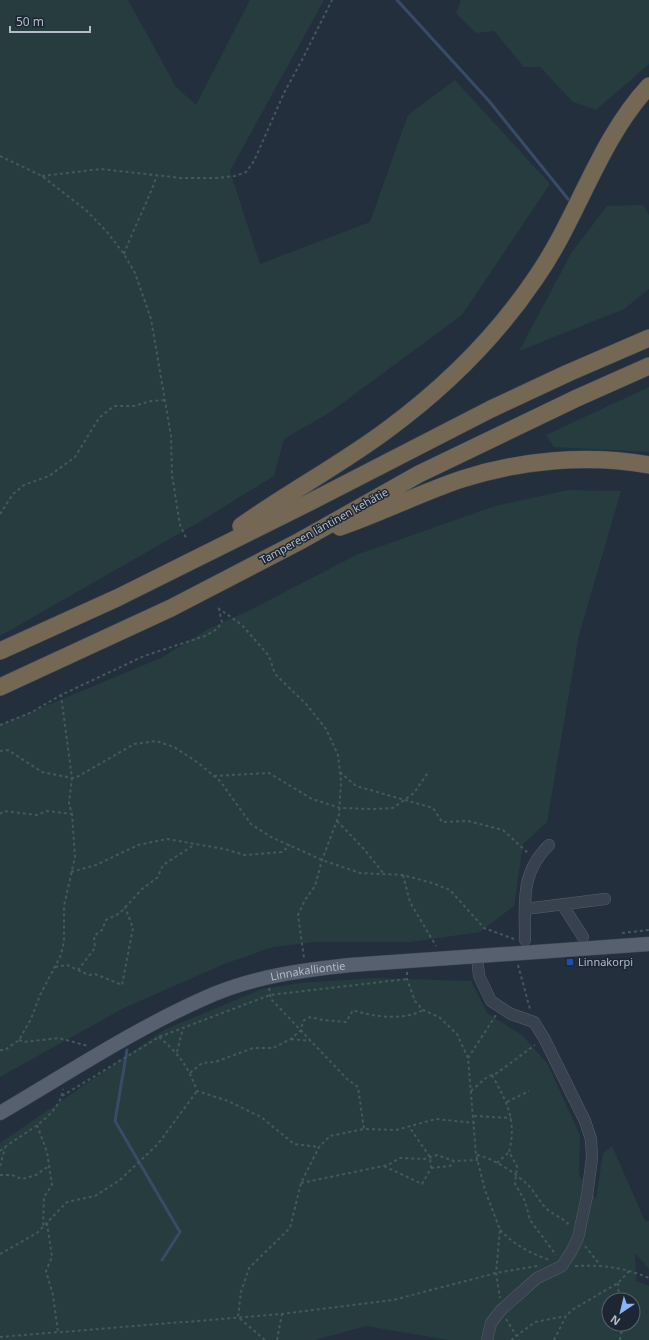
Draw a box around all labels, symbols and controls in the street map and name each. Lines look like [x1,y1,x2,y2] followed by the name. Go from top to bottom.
[10,8,90,34] scale bar
[16,13,44,30] text: 50 m
[257,484,391,567] street label: Tampereen läntinen kehätie
[578,954,633,969] place label: Linnakorpi
[565,957,575,967] marker: Linnakorpi
[269,958,346,984] street label: Linnakalliontie
[601,1292,641,1332] north arrow
[607,1312,623,1329] text: N

